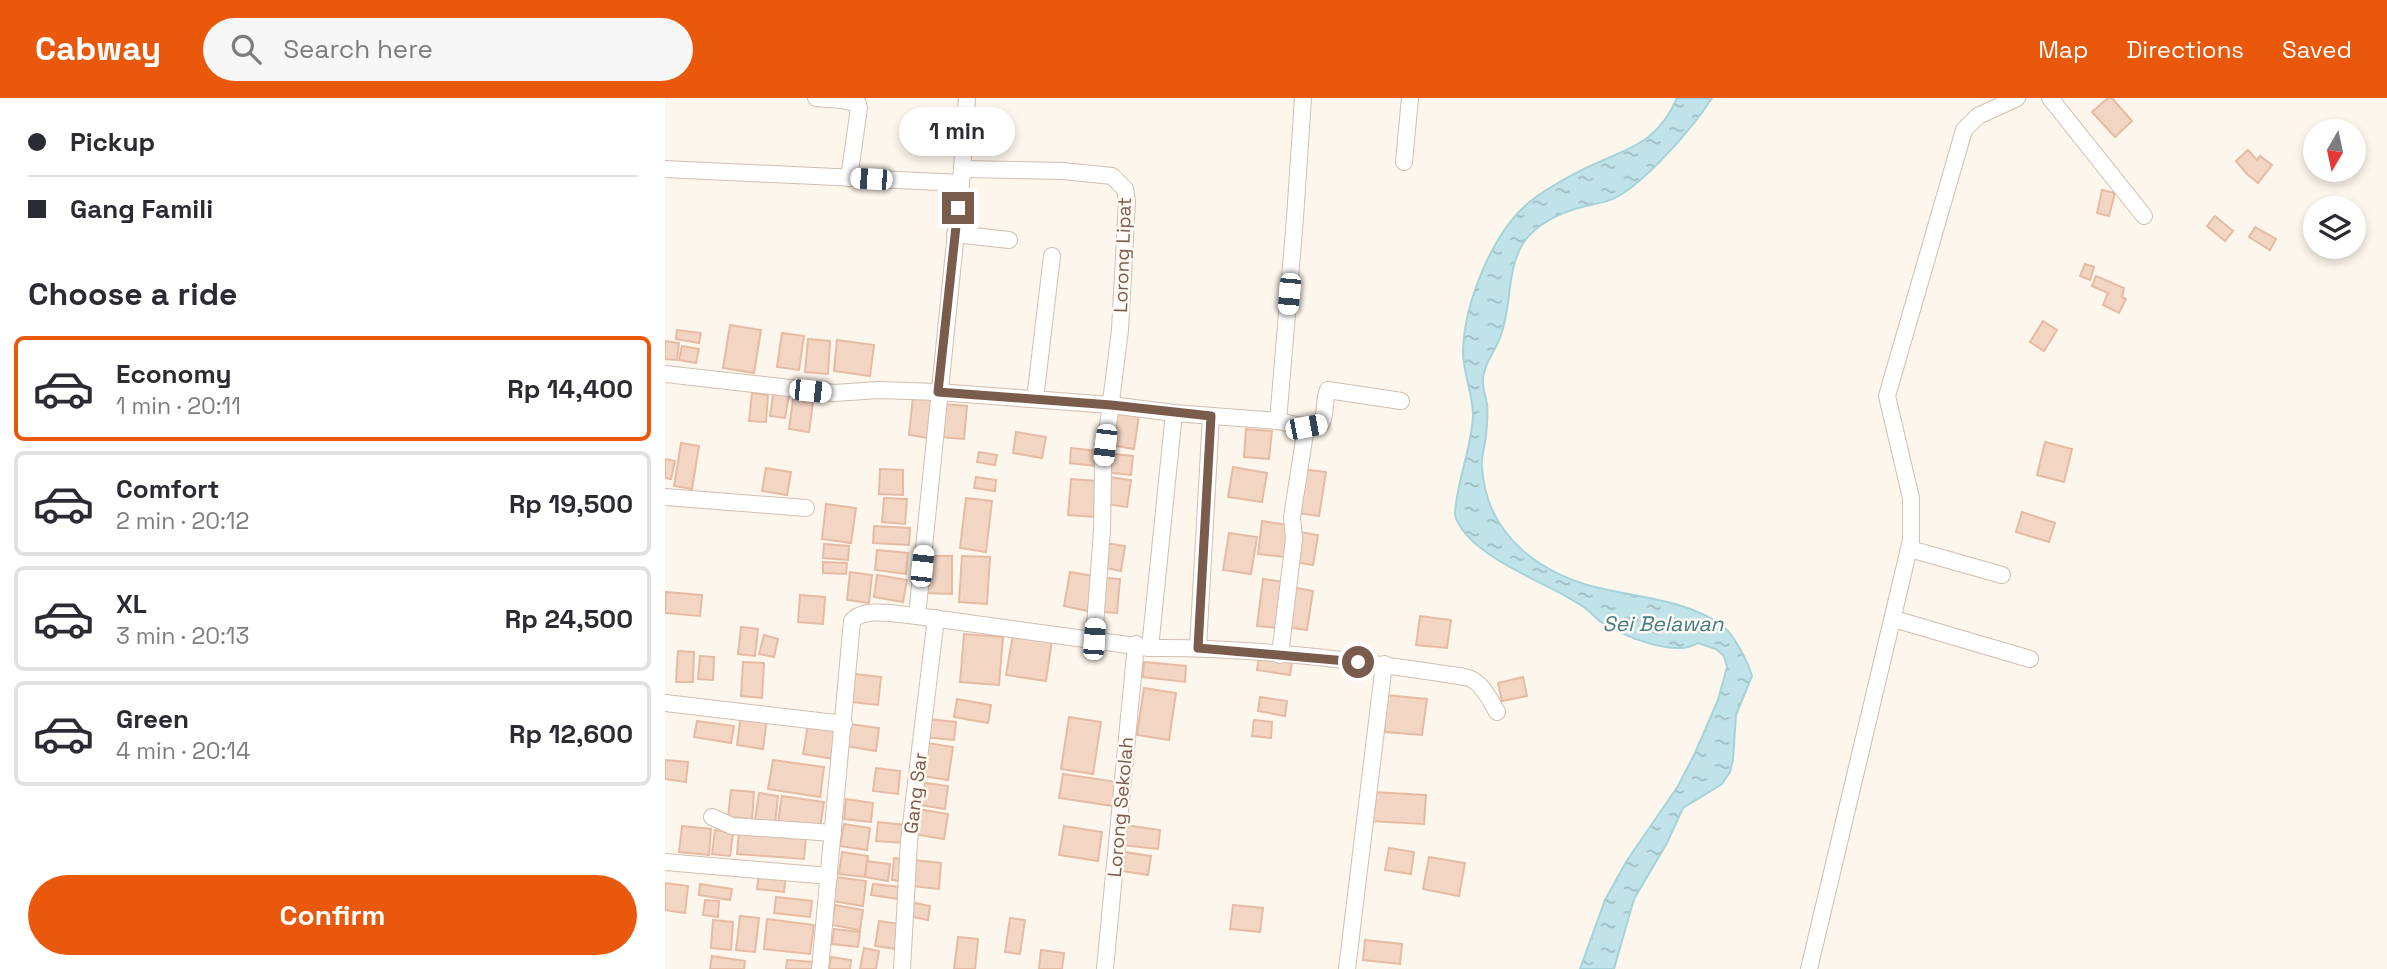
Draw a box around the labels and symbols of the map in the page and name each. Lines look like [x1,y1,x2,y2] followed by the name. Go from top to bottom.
[900,106,1016,155] callout: 1 min
[2303,119,2366,182] north arrow
[850,167,893,191] car
[942,192,974,224] route end
[1108,197,1137,313] street label: Lorong Lipat
[1277,272,1302,316] car
[789,378,832,404] car
[1284,413,1329,441] car
[1093,423,1118,467] car
[910,544,935,588] car
[1603,610,1725,637] water label: Sei Belawan
[1083,617,1106,661] car
[1342,646,1374,678] route start
[1102,736,1139,878] street label: Lorong Sekolah
[898,751,933,835] street label: Gang Sar

